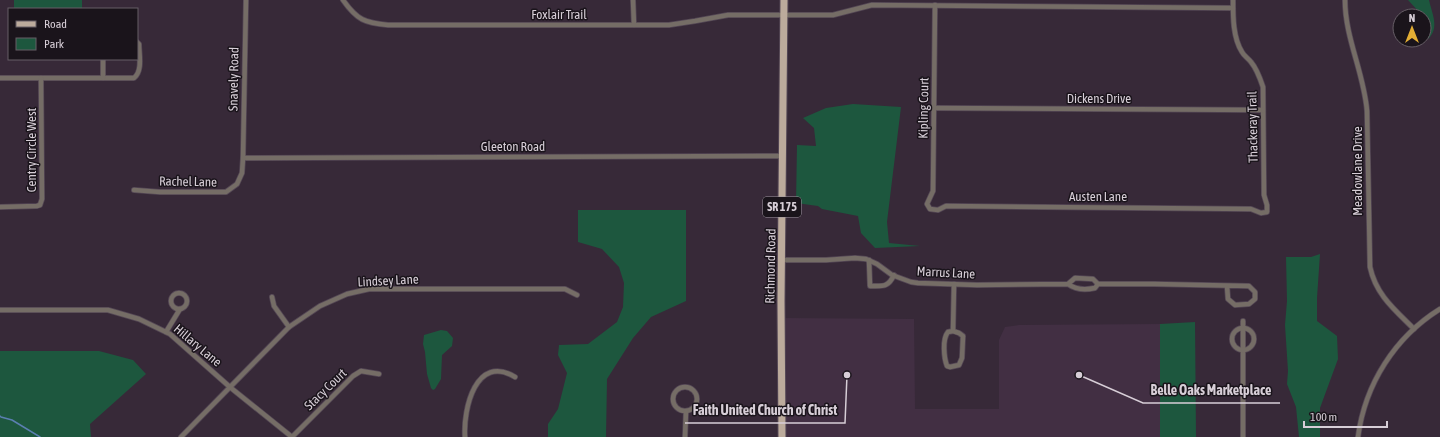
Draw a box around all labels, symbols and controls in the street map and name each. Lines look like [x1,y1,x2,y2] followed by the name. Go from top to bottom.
[531,7,587,22] street label: Foxlair Trail
[8,8,138,60] legend
[1392,8,1432,48] north arrow
[1409,12,1415,24] text: N
[44,17,67,31] text: Road
[44,37,65,51] text: Park
[225,47,242,111] street label: Snavely Road
[915,77,932,139] street label: Kipling Court
[1244,90,1261,163] street label: Thackeray Trail
[1067,91,1131,106] street label: Dickens Drive
[24,107,39,192] street label: Centry Circle West
[1350,126,1365,216] street label: Meadowlane Drive
[481,139,545,154] street label: Gleeton Road
[159,173,217,190] street label: Rachel Lane
[1069,189,1127,204] street label: Austen Lane
[763,197,801,217] road number: SR 175
[762,228,779,304] street label: Richmond Road
[916,263,976,282] street label: Marrus Lane
[357,271,419,290] street label: Lindsey Lane
[171,321,225,370] street label: Hillary Lane
[301,365,350,413] street label: Stacy Court
[1143,377,1280,403] callout: Belle Oaks Marketplace
[1151,382,1271,398] text: Belle Oaks Marketplace
[685,397,845,423] callout: Faith United Church of Christ
[693,402,837,418] text: Faith United Church of Christ
[1304,403,1387,429] scale bar
[1310,410,1337,424] text: 100 m

